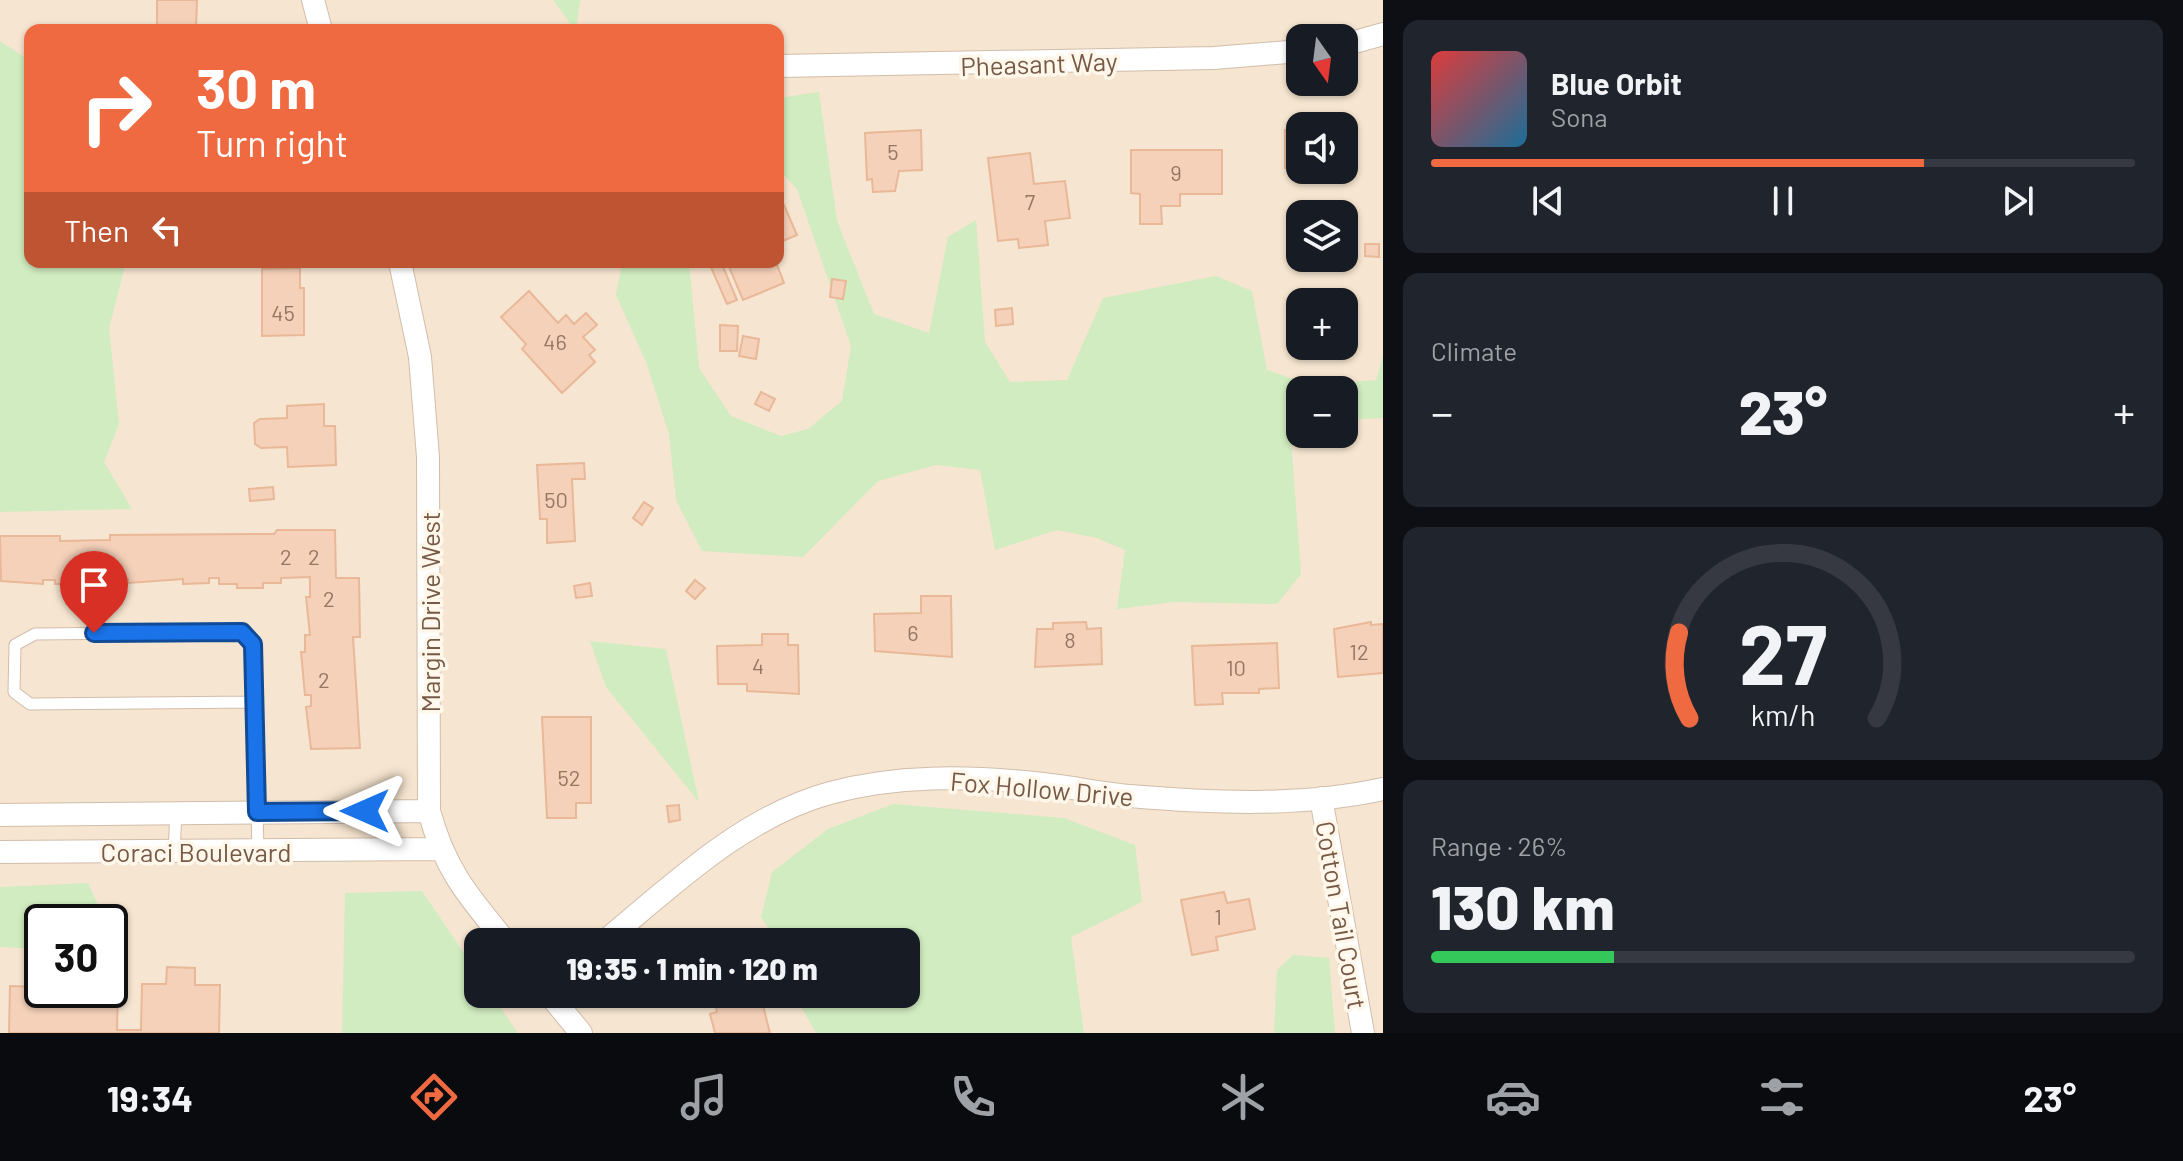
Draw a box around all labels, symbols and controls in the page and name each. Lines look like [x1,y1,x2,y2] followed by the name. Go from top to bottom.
[1286,24,1358,96] north arrow
[1286,24,1358,448] map controls
[960,45,1118,81] street label: Pheasant Way
[196,53,316,120] text: 30 m
[64,56,168,160] icon: right
[1551,65,1682,101] text: Blue Orbit
[1551,101,1608,132] text: Sona
[1286,112,1358,184] button: sound
[196,121,348,164] text: Turn right
[887,138,899,164] house number: 5
[1170,159,1182,185] house number: 9
[1526,179,1570,223] icon: previous
[1761,179,1805,223] icon: pause
[1996,179,2040,223] icon: next
[1025,188,1035,214] house number: 7
[1286,200,1358,272] button: layers
[145,208,189,252] icon: left
[64,212,129,248] text: Then
[1286,288,1358,360] button: +
[271,299,295,325] house number: 45
[543,328,567,354] house number: 46
[1431,335,1517,366] text: Climate
[1739,375,1827,447] text: 23°
[1286,376,1358,448] button: −
[1431,385,1453,438] text: −
[2113,385,2135,438] text: +
[544,486,568,512] house number: 50
[414,511,445,713] street label: Margin Drive West
[280,543,292,569] house number: 2
[308,543,320,569] house number: 2
[60,551,128,633] pin
[72,563,116,607] icon: arrive
[323,585,335,611] house number: 2
[1739,602,1827,702] text: 27
[907,619,919,645] house number: 6
[1064,626,1076,652] house number: 8
[1349,638,1369,664] house number: 12
[752,652,764,678] house number: 4
[1226,654,1246,680] house number: 10
[318,666,330,692] house number: 2
[1751,697,1815,732] text: km/h
[557,764,581,790] house number: 52
[949,765,1135,811] street label: Fox Hollow Drive
[323,769,407,853] position arrow
[1310,819,1374,1011] street label: Cotton Tail Court
[1431,830,1567,861] text: Range · 26%
[101,836,291,867] street label: Coraci Boulevard
[1431,870,1615,942] text: 130 km
[1214,903,1222,929] house number: 1
[24,904,128,1008] speed limit sign: 30
[566,950,818,986] text: 19:35 · 1 min · 120 m
[406,1069,462,1125] icon: directions
[676,1069,732,1125] icon: music
[945,1069,1001,1125] icon: phone
[1215,1069,1271,1125] icon: climate
[1485,1069,1541,1125] icon: car
[1754,1069,1810,1125] icon: filters
[107,1076,193,1119] text: 19:34
[2024,1076,2076,1119] text: 23°

